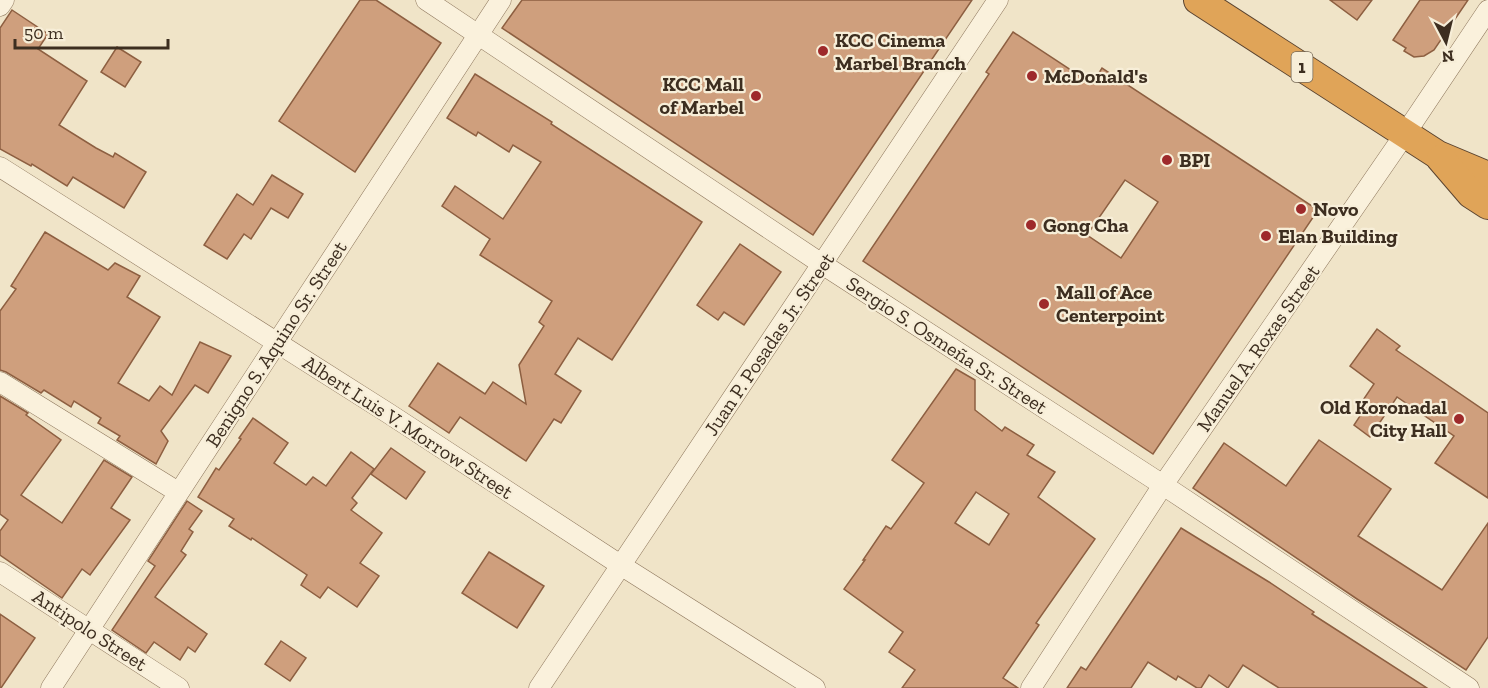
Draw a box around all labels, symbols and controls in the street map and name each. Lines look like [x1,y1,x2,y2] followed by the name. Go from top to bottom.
[15,12,168,50] scale bar
[1416,12,1476,72] north arrow
[24,22,64,44] text: 50 m
[835,28,967,75] place label: KCC Cinema Marbel Branch
[816,44,830,58] marker: KCC Cinema Marbel Branch
[1441,46,1455,67] text: N
[1292,52,1312,82] road number: 1
[1044,64,1148,88] place label: McDonald's
[1025,69,1039,83] marker: McDonald's
[660,72,744,119] place label: KCC Mall of Marbel
[749,89,763,103] marker: KCC Mall of Marbel
[1179,148,1210,172] place label: BPI
[1160,153,1174,167] marker: BPI
[1313,197,1359,221] place label: Novo
[1294,202,1308,216] marker: Novo
[1043,213,1129,237] place label: Gong Cha
[1024,218,1038,232] marker: Gong Cha
[1278,224,1398,248] place label: Elan Building
[1259,229,1273,243] marker: Elan Building
[200,236,352,451] street label: Benigno S. Aquino Sr. Street
[699,248,840,440] street label: Juan P. Posadas Jr. Street
[1191,260,1325,436] street label: Manuel A. Roxas Street
[842,271,1052,419] street label: Sergio S. Osmeña Sr. Street
[1056,280,1166,327] place label: Mall of Ace Centerpoint
[1037,297,1051,311] marker: Mall of Ace Centerpoint
[299,350,518,504] street label: Albert Luis V. Morrow Street
[1320,395,1447,442] place label: Old Koronadal City Hall
[1452,412,1466,426] marker: Old Koronadal City Hall
[28,584,152,676] street label: Antipolo Street

